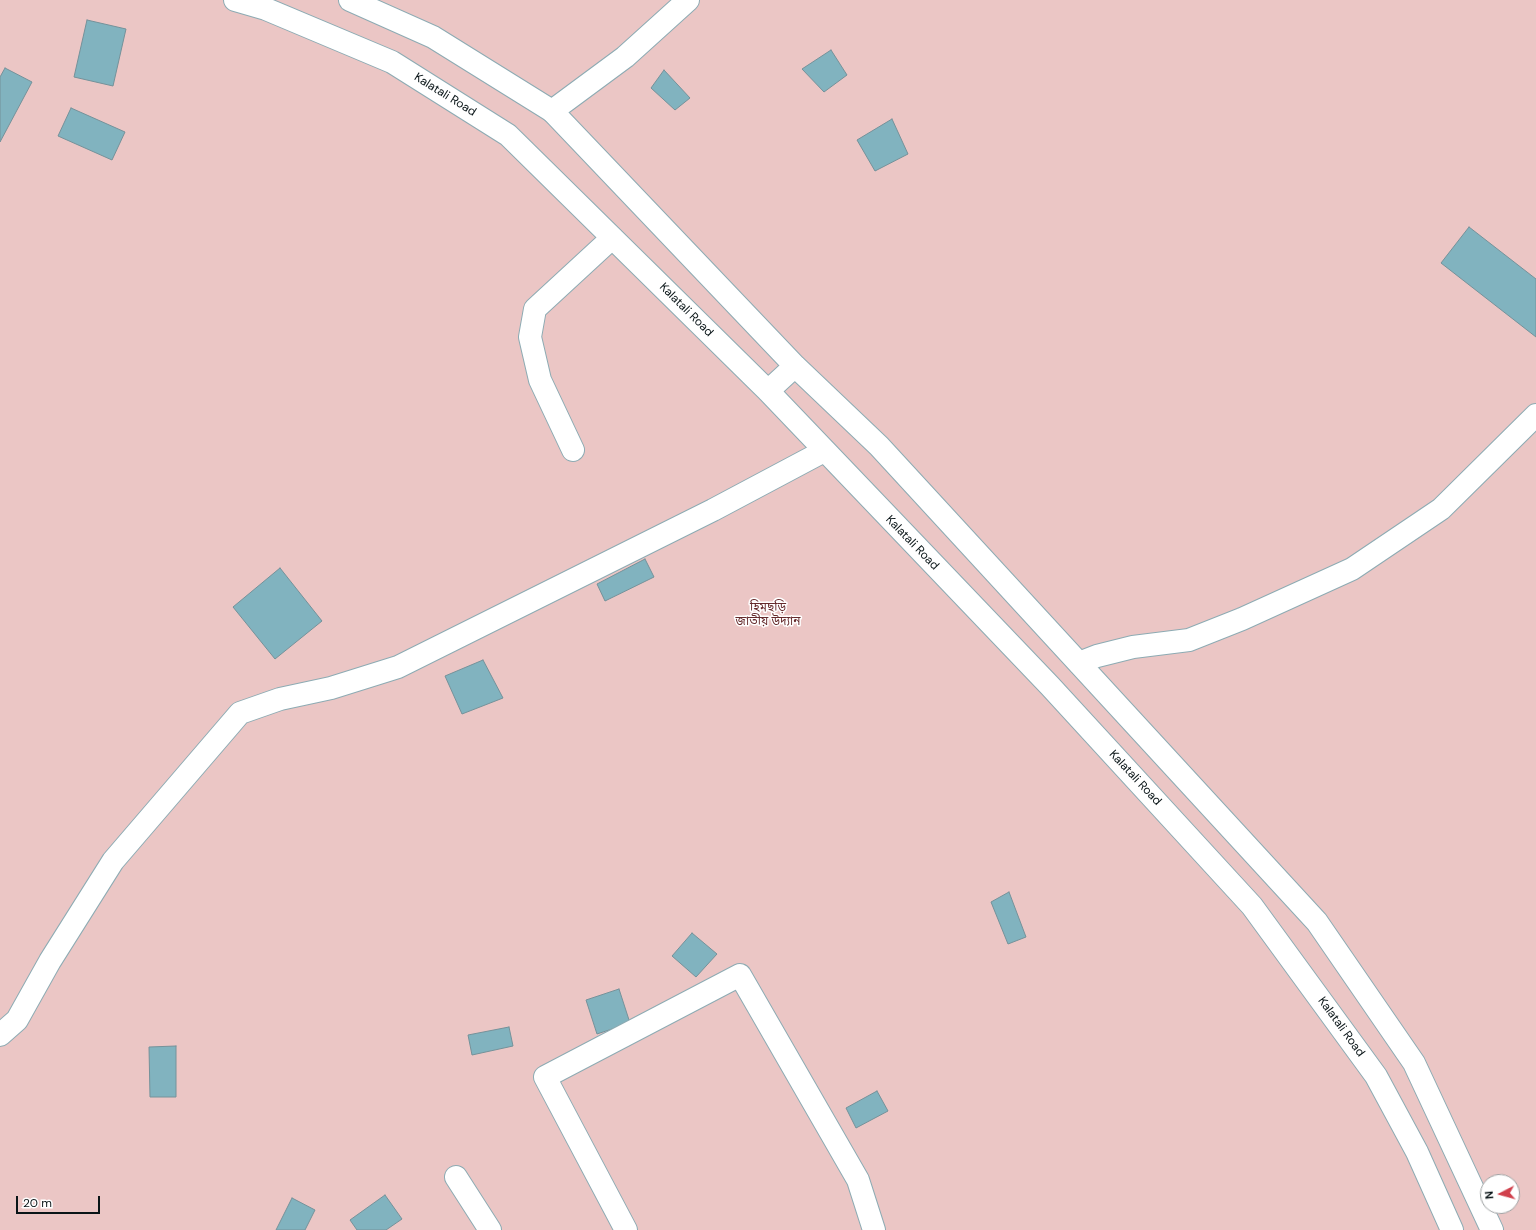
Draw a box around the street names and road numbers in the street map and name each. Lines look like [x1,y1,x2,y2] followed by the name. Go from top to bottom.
[411,70,479,120] street label: Kalatali Road
[656,280,716,340] street label: Kalatali Road
[882,513,942,573] street label: Kalatali Road
[1106,747,1164,809] street label: Kalatali Road
[1315,994,1367,1060] street label: Kalatali Road

